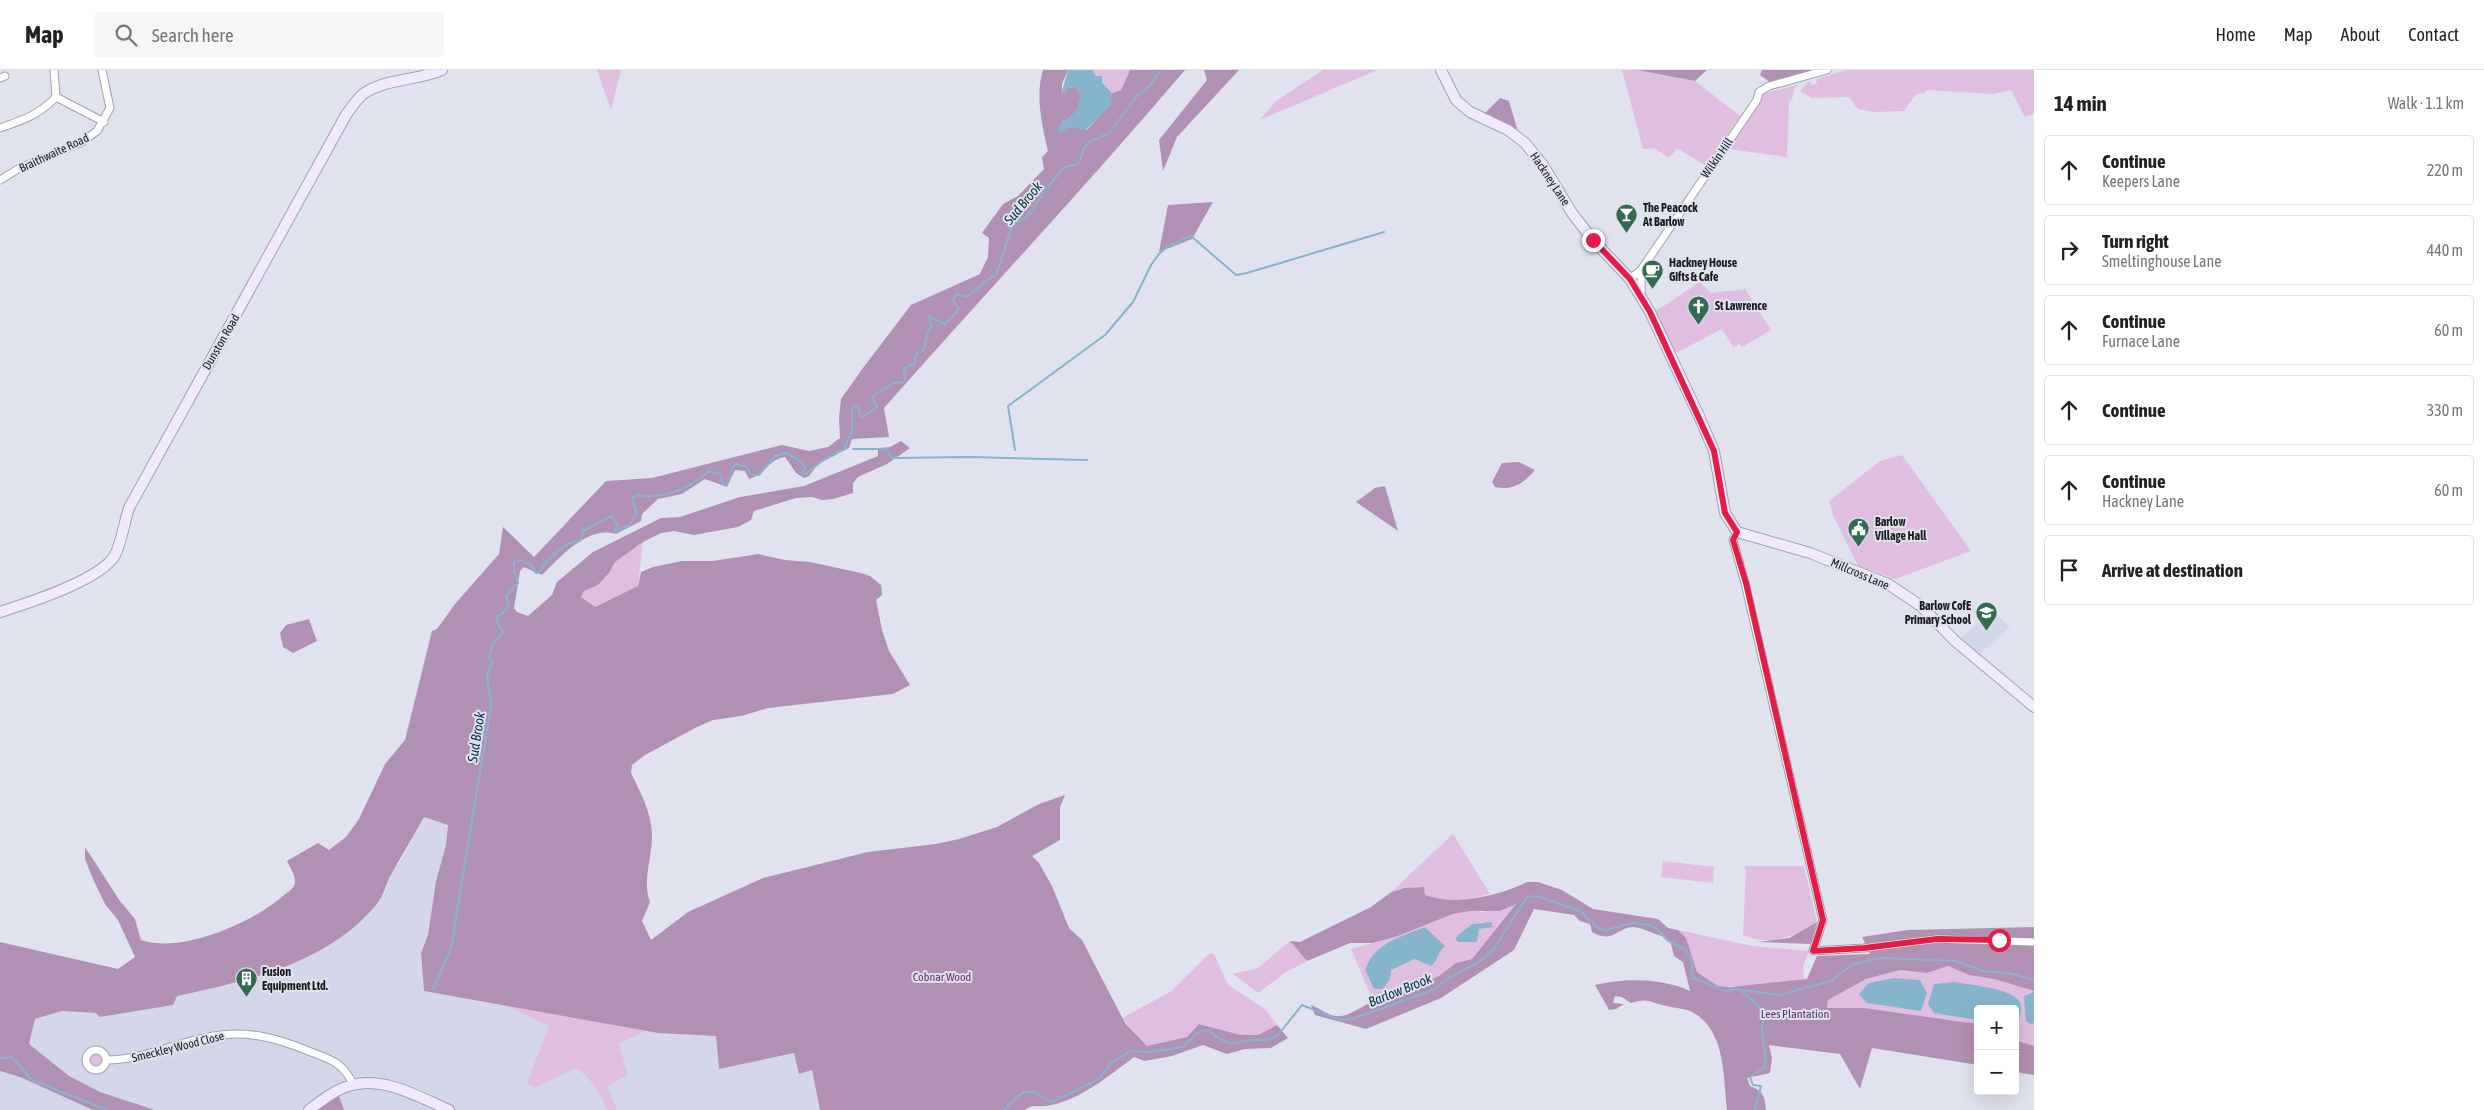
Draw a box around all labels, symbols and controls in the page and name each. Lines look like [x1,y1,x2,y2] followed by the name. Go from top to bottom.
[94,12,444,57] search box
[25,21,64,48] text: Map
[112,21,140,49] icon: search
[152,24,234,46] text: Search here
[2216,24,2256,45] text: Home
[2284,24,2313,45] text: Map
[2341,24,2380,45] text: About
[2408,24,2459,45] text: Contact
[2054,91,2107,115] text: 14 min
[2388,94,2464,112] text: Walk · 1.1 km
[17,131,91,175] street label: Braithwaite Road
[1698,135,1736,181] street label: Wilkin Hill
[1527,150,1573,208] street label: Hackney Lane
[2102,150,2166,172] text: Continue
[2055,156,2083,184] icon: ahead
[2427,161,2463,179] text: 220 m
[2102,172,2180,190] text: Keepers Lane
[1000,178,1046,228] water label: Sud Brook
[1642,201,1698,229] place label: The Peacock At Barlow
[1615,203,1639,234] bar icon: The Peacock At Barlow
[1582,229,1605,252] route end
[2102,230,2169,252] text: Turn right
[2055,236,2083,264] icon: right
[2427,241,2463,259] text: 440 m
[2102,252,2221,270] text: Smeltinghouse Lane
[1669,256,1738,284] place label: Hackney House Gifts & Cafe
[1641,258,1665,289] cafe icon: Hackney House Gifts & Cafe
[1687,294,1711,325] church icon: St Lawrence
[1715,299,1768,313] place label: St Lawrence
[2102,310,2166,332] text: Continue
[199,312,243,372] street label: Dunston Road
[2055,316,2083,344] icon: ahead
[2434,321,2463,339] text: 60 m
[2102,332,2180,350] text: Furnace Lane
[2055,396,2083,424] icon: ahead
[2102,399,2166,421] text: Continue
[2427,401,2463,419] text: 330 m
[2102,470,2166,492] text: Continue
[2055,476,2083,504] icon: ahead
[2434,481,2463,499] text: 60 m
[2102,492,2184,510] text: Hackney Lane
[1874,515,1927,543] place label: Barlow Village Hall
[1847,517,1871,548] public building icon: Barlow Village Hall
[1829,555,1891,593] street label: Millcross Lane
[2055,556,2083,584] icon: arrive
[2102,559,2243,581] text: Arrive at destination
[1905,599,1972,627] place label: Barlow CofE Primary School
[1975,601,1999,632] school or university icon: Barlow CofE Primary School
[464,710,488,764] water label: Sud Brook
[1988,929,2011,952] route start
[262,965,328,993] place label: Fusion Equipment Ltd.
[234,967,258,998] building icon: Fusion Equipment Ltd.
[913,970,971,984] park label: Cobnar Wood
[1366,970,1435,1010] water label: Barlow Brook
[1974,1005,2019,1095] map controls
[1974,1005,2019,1050] button: +
[1761,1007,1829,1021] park label: Lees Plantation
[130,1029,226,1065] street label: Smeckley Wood Close
[1974,1050,2019,1095] button: −

